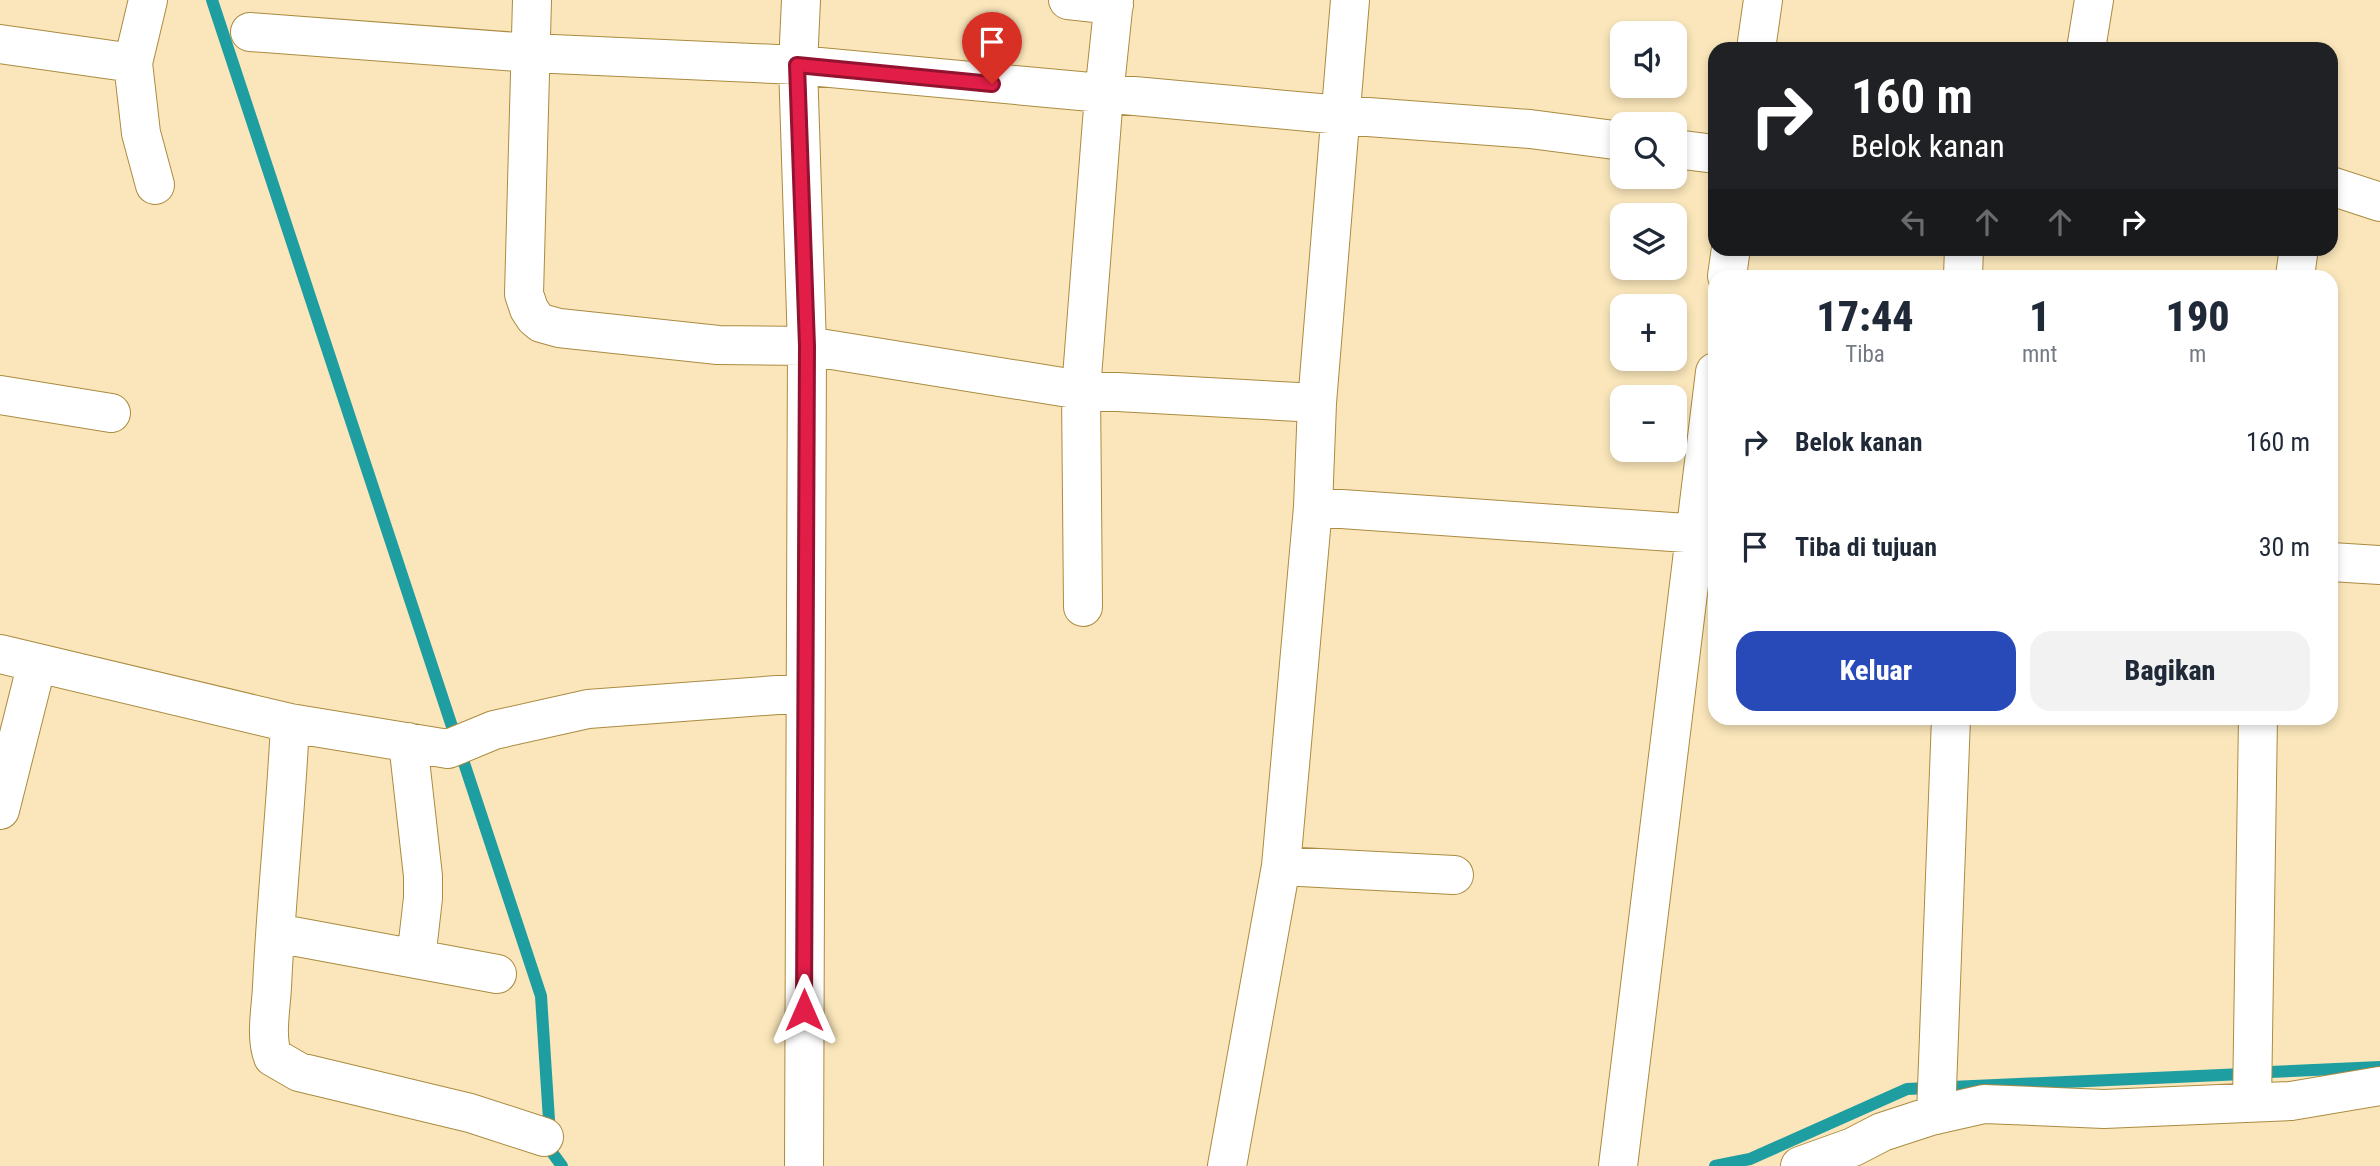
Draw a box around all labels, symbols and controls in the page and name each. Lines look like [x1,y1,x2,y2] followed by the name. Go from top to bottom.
[962,12.0,1022,84] pin
[1610,21,1687,462] map controls
[1610,21,1687,98] button: sound
[973,23,1011,61] icon: arrive
[1851,68,1973,125] text: 160 m
[1736,70,1827,161] icon: right
[1610,112,1687,189] button: search
[1851,127,2005,165] text: Belok kanan
[1610,203,1687,280] button: layers
[1895,203,1933,241] icon: left
[1968,203,2006,241] icon: ahead
[2041,203,2079,241] icon: ahead
[2114,203,2152,241] icon: right
[1816,292,1914,341] text: 17:44
[2029,292,2050,341] text: 1
[2166,292,2230,341] text: 190
[1610,294,1687,371] button: +
[1845,341,1885,368] text: Tiba
[2022,341,2057,368] text: mnt
[2189,341,2206,368] text: m
[1610,385,1687,462] button: −
[1736,423,1774,461] icon: right
[1795,427,1922,457] text: Belok kanan
[2246,427,2310,457] text: 160 m
[1736,528,1774,566] icon: arrive
[1795,532,1937,562] text: Tiba di tujuan
[2259,532,2310,562] text: 30 m
[1736,631,2016,711] button: Keluar
[2030,631,2310,711] button: Bagikan
[767,973,841,1047] position arrow

